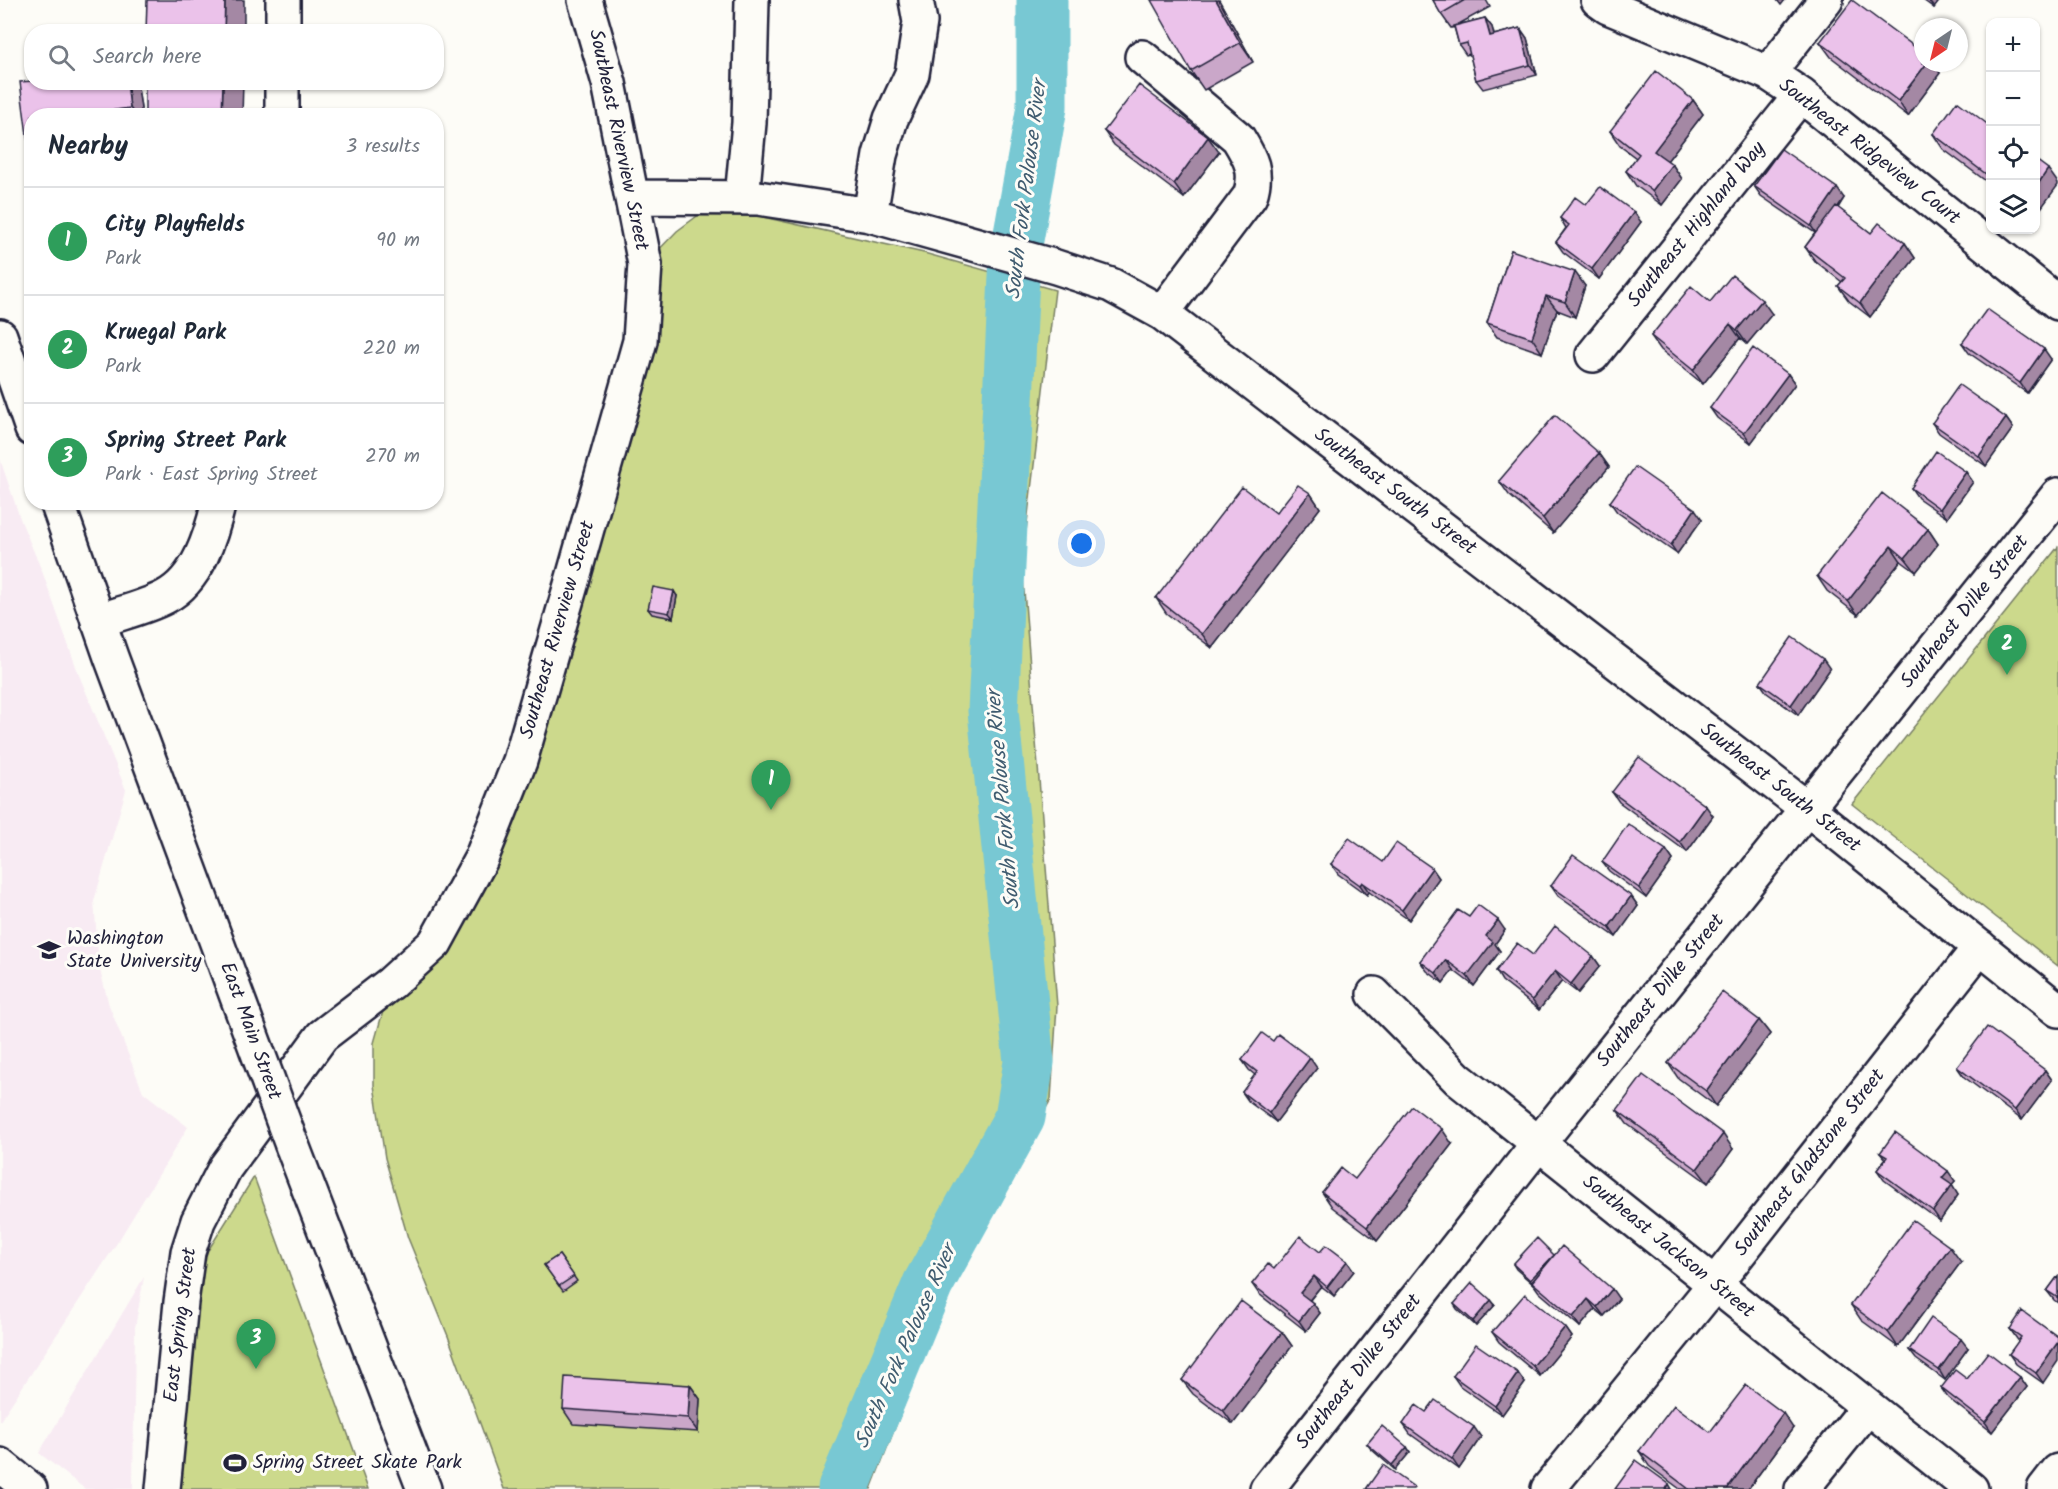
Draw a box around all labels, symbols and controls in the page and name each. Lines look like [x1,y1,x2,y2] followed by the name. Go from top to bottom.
[1914,18,1968,72] north arrow
[1986,18,2040,234] map controls
[1986,18,2040,72] button: +
[24,24,444,90] search box
[579,26,657,254] street label: Southeast Riverview Street
[93,40,201,75] text: Search here
[45,41,78,74] icon: search
[1771,70,1967,234] street label: Southeast Ridgeview Court
[1986,72,2040,126] button: −
[997,75,1057,301] water label: South Fork Palouse River
[48,126,128,168] text: Nearby
[1986,126,2040,180] button: locate
[346,131,420,163] text: 3 results
[1620,134,1775,315] street label: Southeast Highland Way
[1986,180,2040,234] button: layers
[105,208,245,243] text: City Playfields
[64,225,71,257] text: 1
[376,225,420,257] text: 90 m
[105,243,141,275] text: Park
[105,316,226,351] text: Kruegal Park
[62,333,73,365] text: 2
[363,333,420,365] text: 220 m
[105,351,141,383] text: Park
[1307,420,1483,564] street label: Southeast South Street
[105,424,286,459] text: Spring Street Park
[62,441,73,473] text: 3
[365,441,420,473] text: 270 m
[105,459,318,491] text: Park · East Spring Street
[512,517,605,743] street label: Southeast Riverview Street
[1893,528,2037,696] street label: Southeast Dilke Street
[1067,529,1096,558] your location
[1988,626,2026,675] pin: 2
[978,685,1030,911] water label: South Fork Palouse River
[1693,715,1868,861] street label: Southeast South Street
[752,760,790,810] pin: 1
[1589,907,1733,1075] street label: Southeast Dilke Street
[67,923,202,978] place label: Washington State University
[36,937,62,963] school or university icon: Washington State University
[210,958,290,1105] street label: East Main Street
[1726,1062,1894,1264] street label: Southeast Gladstone Street
[1575,1167,1762,1327] street label: Southeast Jackson Street
[846,1236,967,1454] water label: South Fork Palouse River
[156,1245,206,1404] street label: East Spring Street
[1288,1287,1430,1457] street label: Southeast Dilke Street
[236,1320,276,1369] pin: 3
[253,1447,462,1479] place label: Spring Street Skate Park
[222,1450,248,1476] sports icon: Spring Street Skate Park

